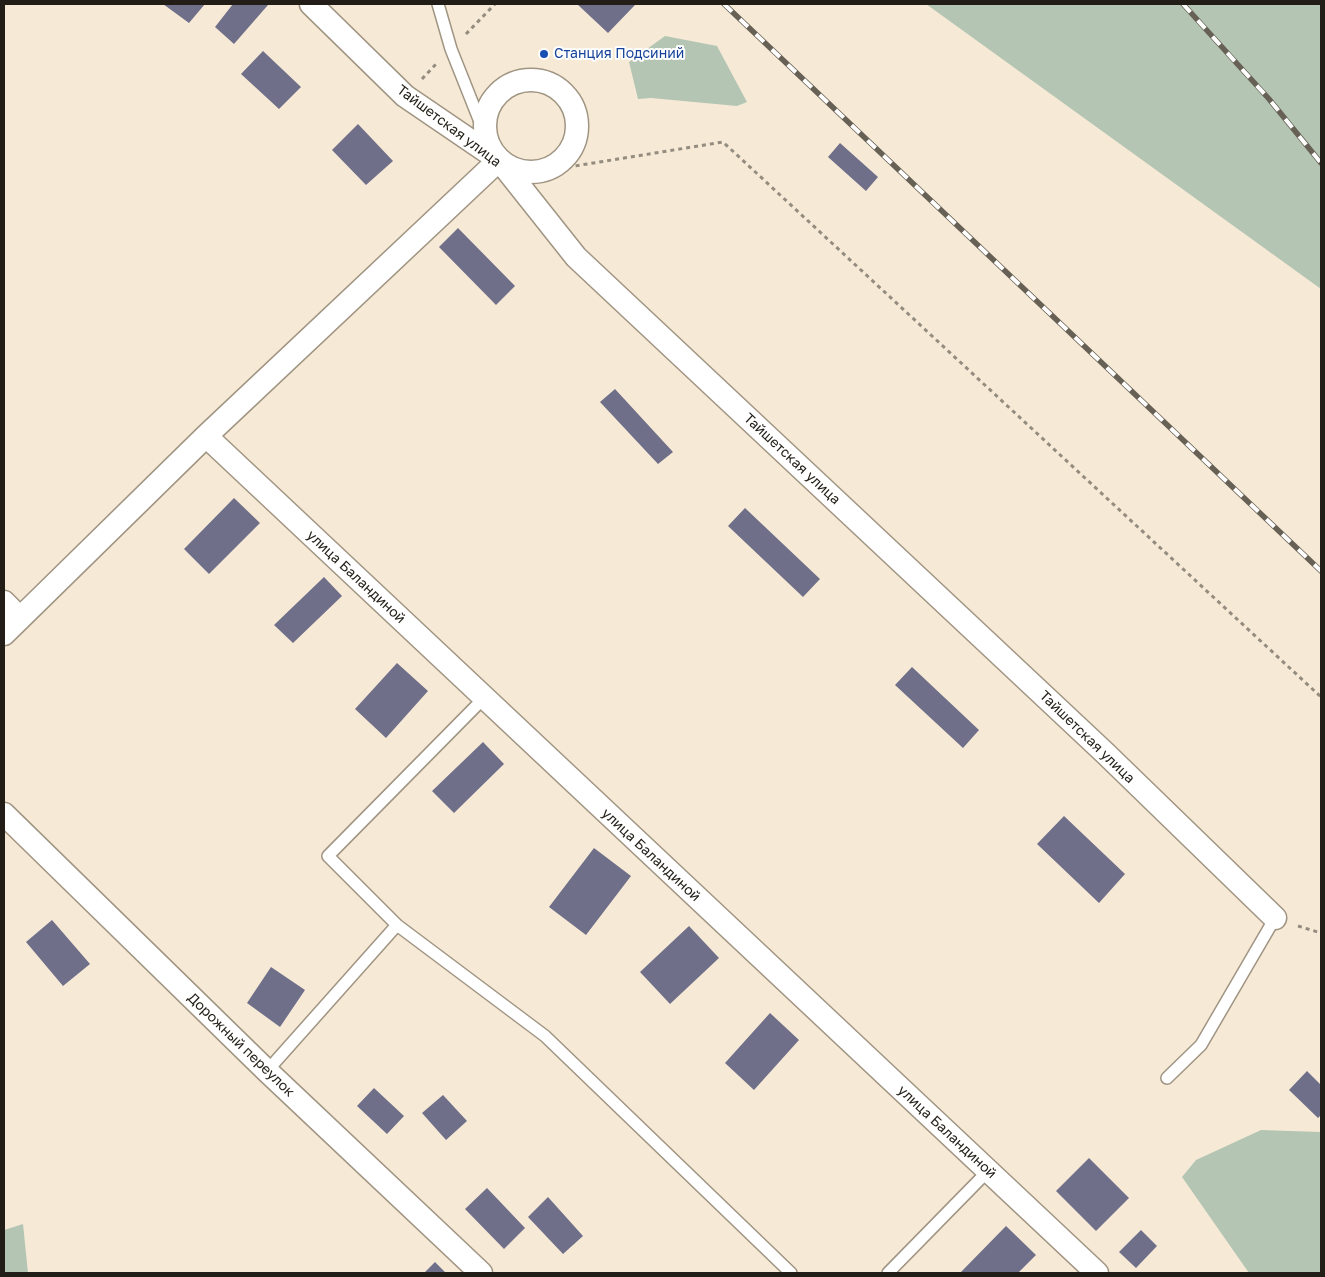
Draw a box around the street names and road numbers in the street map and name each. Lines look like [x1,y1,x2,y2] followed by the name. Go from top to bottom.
[394,81,504,171] street label: Тайшетская улица
[740,410,844,508] street label: Тайшетская улица
[303,527,409,627] street label: улица Баландиной
[1036,687,1138,787] street label: Тайшетская улица
[598,805,704,905] street label: улица Баландиной
[184,990,298,1100] street label: Дорожный переулок
[894,1082,1000,1182] street label: улица Баландиной

